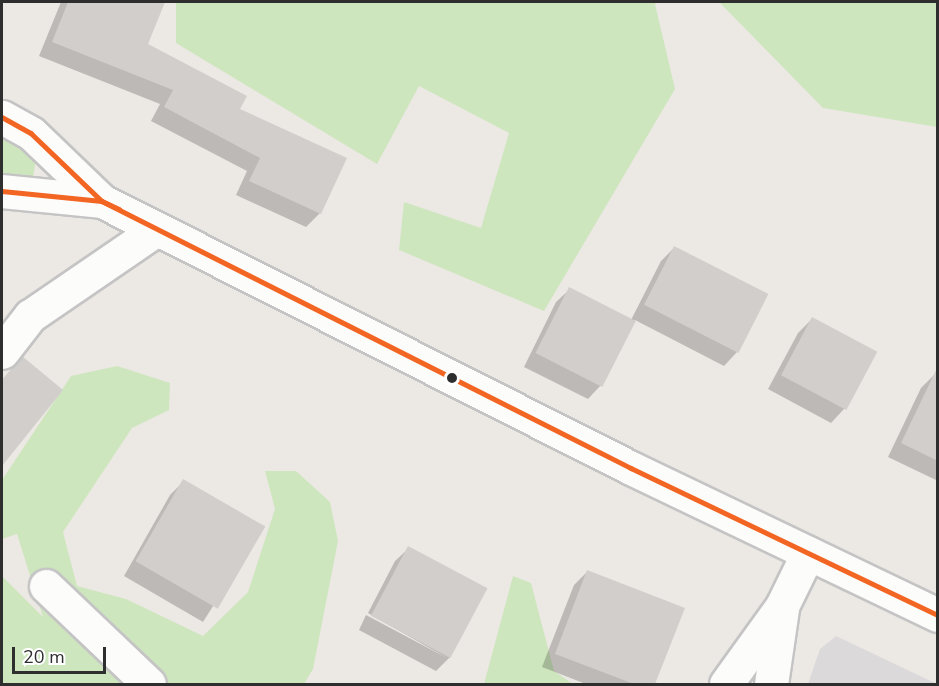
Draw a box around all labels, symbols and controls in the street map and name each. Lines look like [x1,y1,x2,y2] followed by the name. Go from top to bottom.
[446,372,458,384] unlabelled marker
[15,635,110,673] scale bar
[23,645,65,669] text: 20 m

